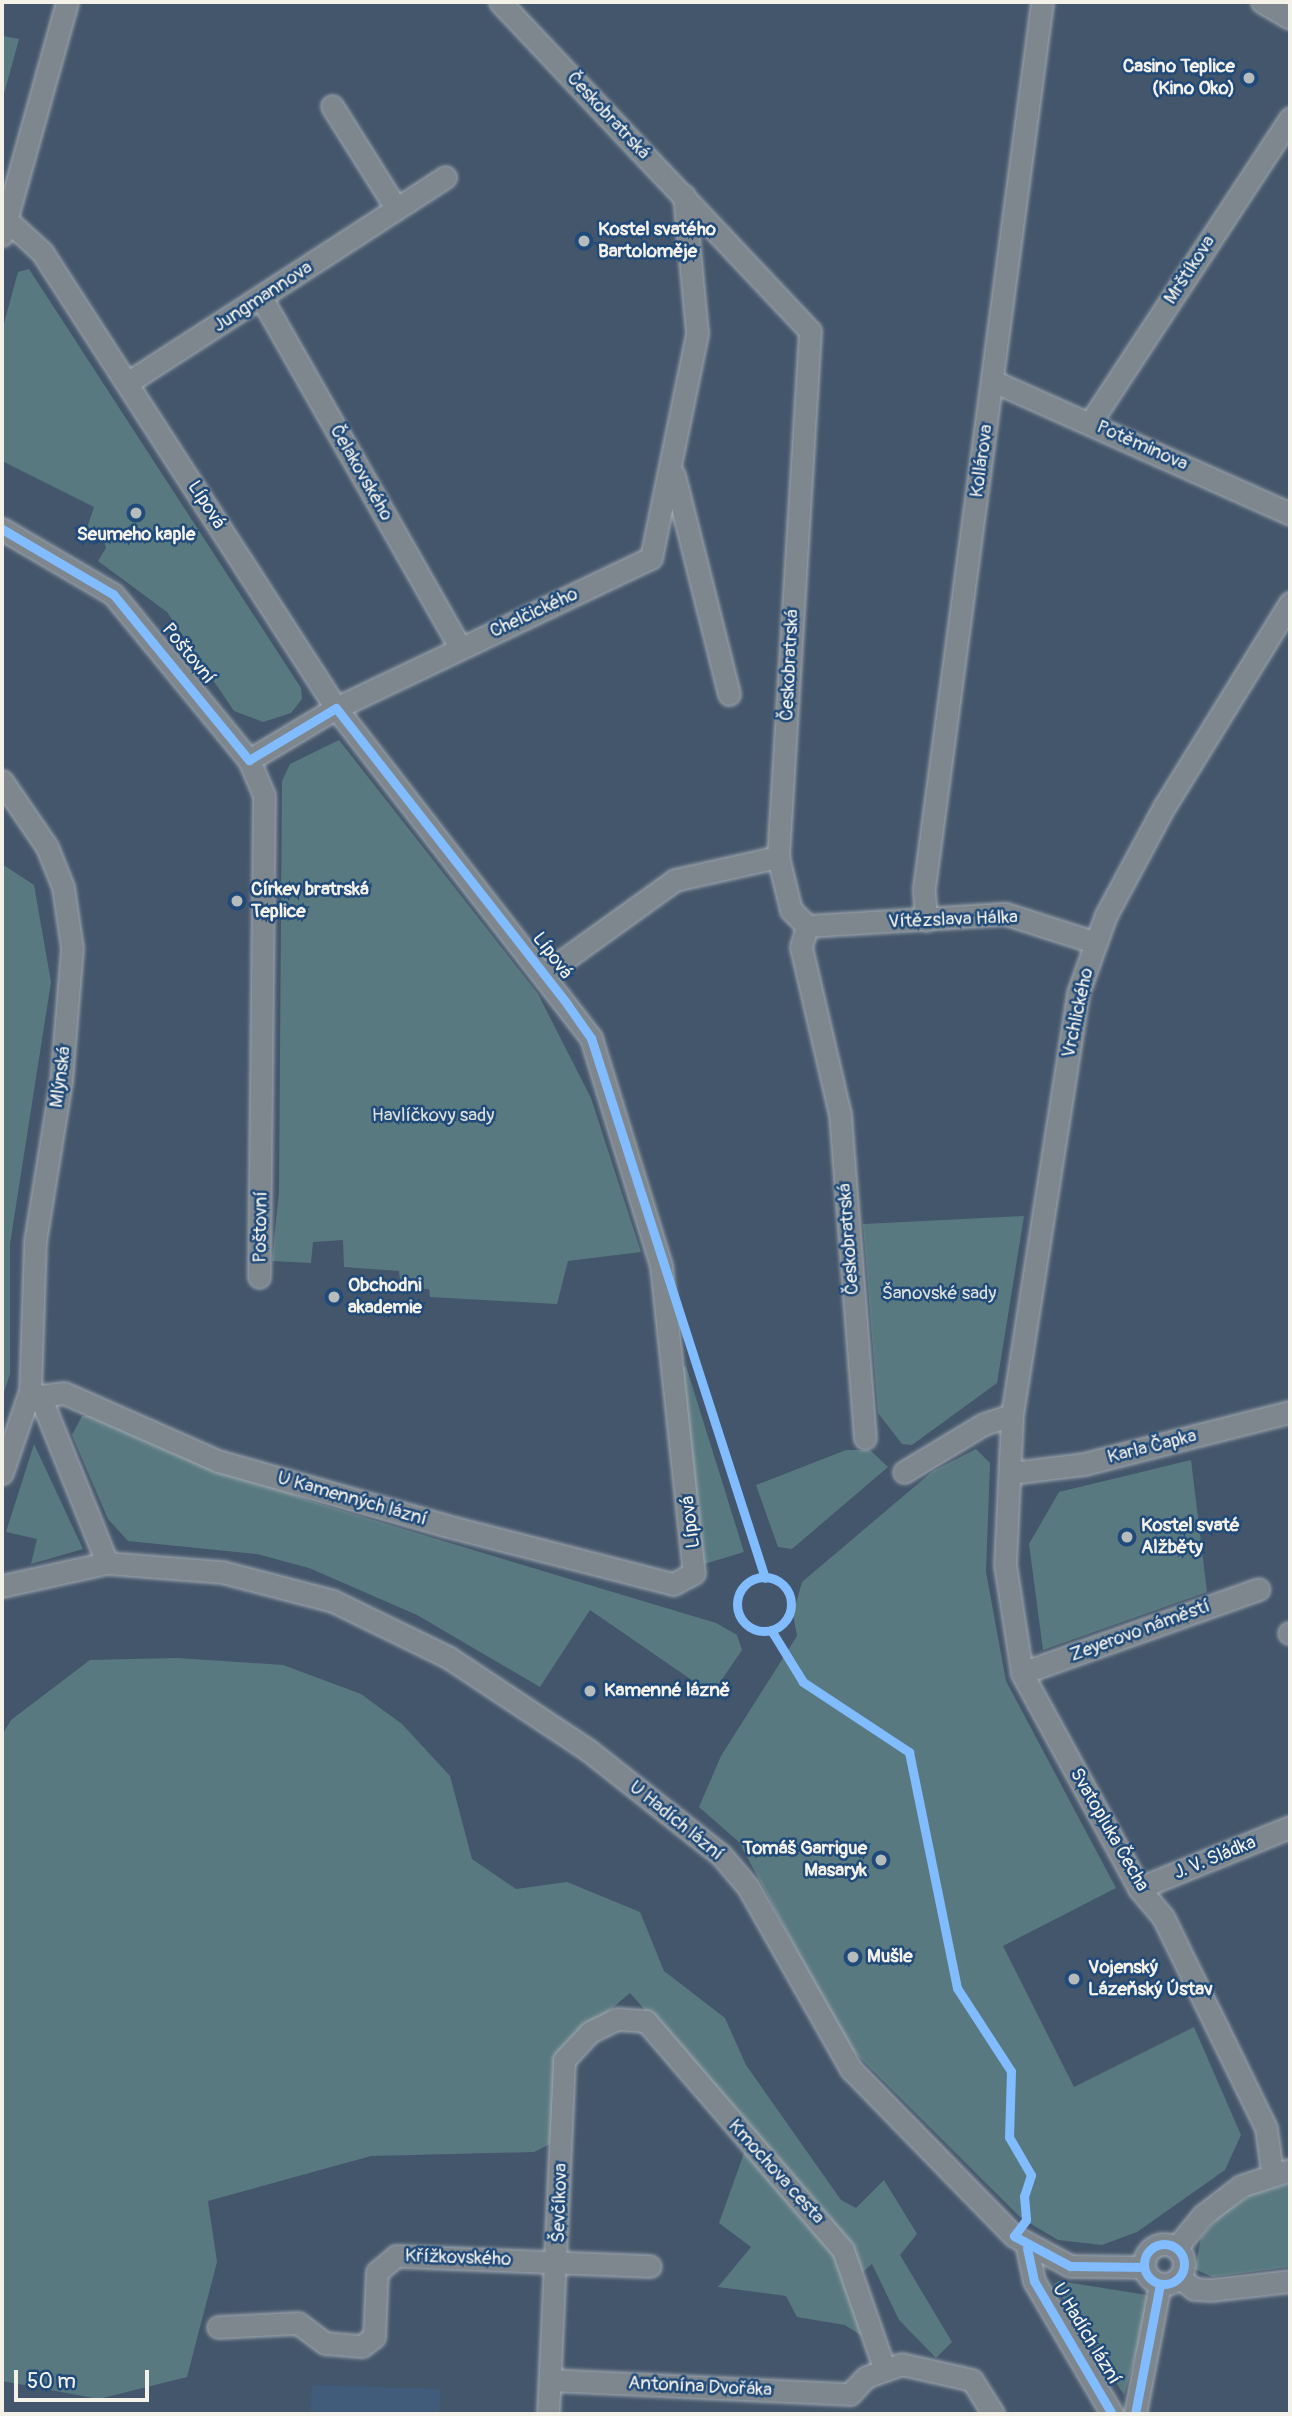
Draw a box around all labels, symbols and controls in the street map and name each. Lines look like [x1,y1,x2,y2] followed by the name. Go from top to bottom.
[1123,56,1235,100] place label: Casino Teplice (Kino Oko)
[561,67,655,165] street label: Českobratrská
[1241,70,1257,86] marker: Casino Teplice (Kino Oko)
[598,219,716,263] place label: Kostel svatého Bartoloměje
[1159,231,1221,309] street label: Mrštíkova
[576,233,592,249] marker: Kostel svatého Bartoloměje
[209,257,317,337] street label: Jungmannova
[1093,416,1191,476] street label: Potěminova
[324,421,398,525] street label: Čelakovského
[966,423,998,499] street label: Kollárova
[182,477,230,533] street label: Lípová
[128,505,144,521] marker: Seumeho kaple
[77,524,195,546] place label: Seumeho kaple
[486,583,582,643] street label: Chelčického
[776,608,804,722] street label: Českobratrská
[157,619,219,689] street label: Poštovní
[251,879,369,923] place label: Církev bratrská Teplice
[229,893,245,909] marker: Církev bratrská Teplice
[888,906,1018,934] street label: Vítězslava Hálka
[527,928,577,984] street label: Lípová
[1057,966,1099,1060] street label: Vrchlického
[45,1045,77,1109] street label: Mlýnská
[372,1105,494,1127] park label: Havlíčkovy sady
[834,1182,864,1296] street label: Českobratrská
[249,1191,273,1263] street label: Poštovní
[348,1275,422,1319] place label: Obchodni akademie
[882,1283,996,1305] park label: Šanovské sady
[326,1289,342,1305] marker: Obchodni akademie
[1105,1425,1199,1469] street label: Karla Čapka
[275,1467,429,1531] street label: U Kamenných lázní
[676,1494,706,1550] street label: Lípová
[1141,1515,1240,1559] place label: Kostel svaté Alžběty
[1119,1529,1135,1545] marker: Kostel svaté Alžběty
[1067,1595,1213,1667] street label: Zeyerovo náměstí
[604,1680,730,1702] place label: Kamenné lázně
[582,1683,598,1699] marker: Kamenné lázně
[1064,1764,1154,1896] street label: Svatopluka Čecha
[624,1776,728,1866] street label: U Hadích lázní
[1171,1831,1259,1885] street label: J. V. Sládka
[742,1838,867,1882] place label: Tomáš Garrigue Masaryk
[873,1852,889,1868] marker: Tomáš Garrigue Masaryk
[867,1946,913,1968] place label: Mušle
[845,1949,861,1965] marker: Mušle
[1088,1957,1213,2001] place label: Vojenský Lázeňský Ústav
[1066,1971,1082,1987] marker: Vojenský Lázeňský Ústav
[723,2115,829,2229] street label: Kmochova cesta
[547,2163,573,2243] street label: Ševčíkova
[404,2245,512,2271] street label: Křížkovského
[1047,2279,1125,2389] street label: U Hadích lázní
[18,2356,152,2400] scale bar
[27,2368,76,2395] text: 50 m
[627,2372,773,2402] street label: Antonína Dvořáka

